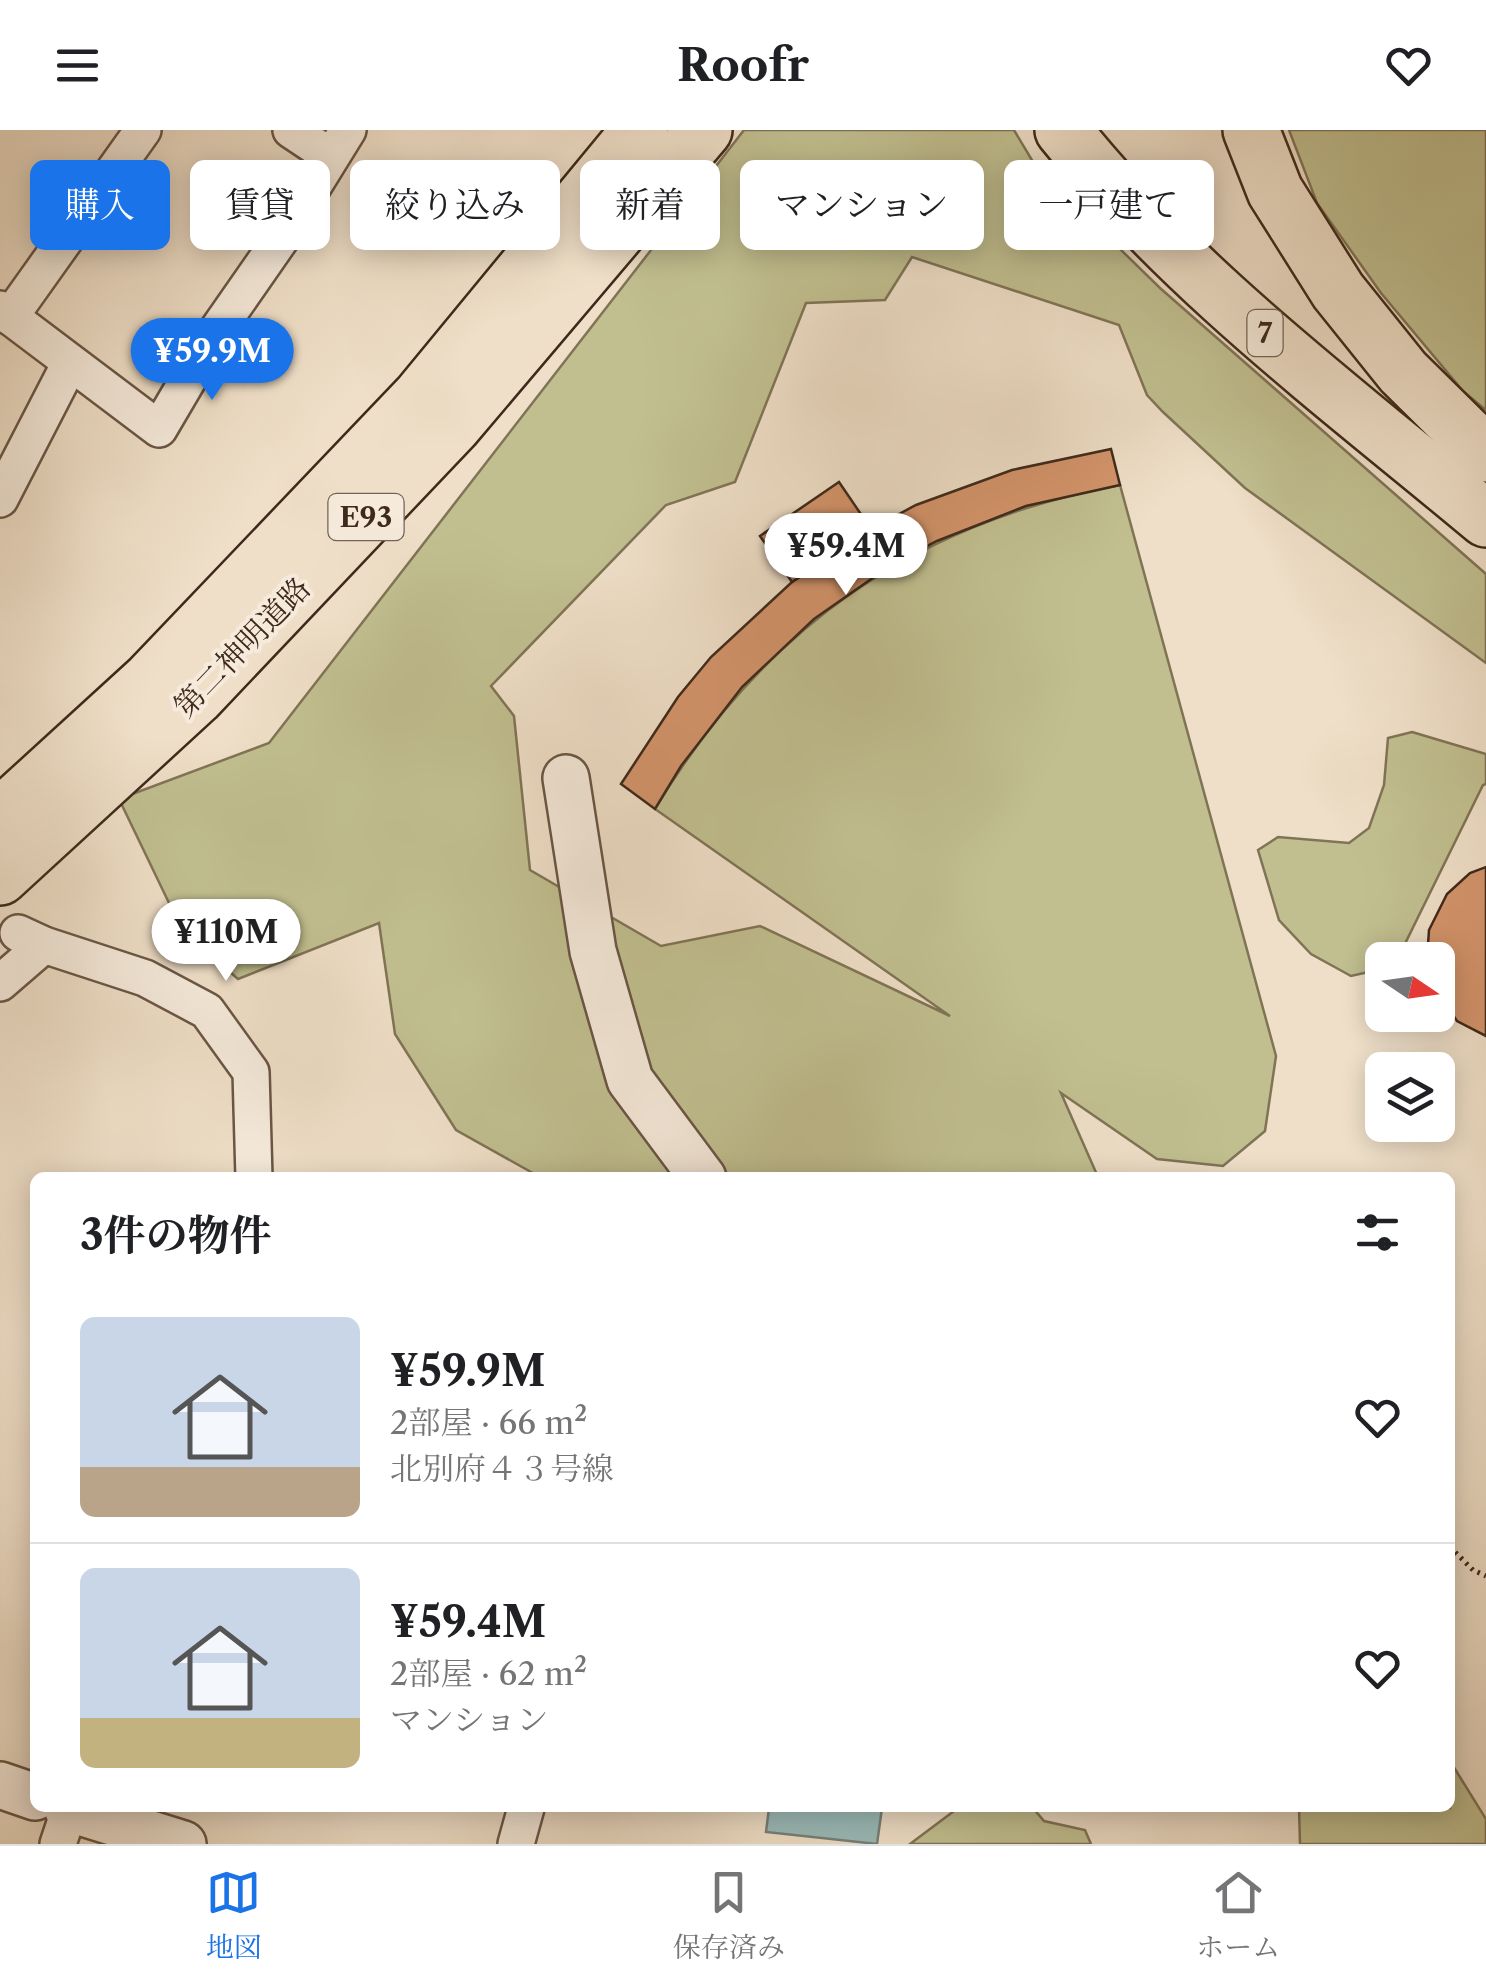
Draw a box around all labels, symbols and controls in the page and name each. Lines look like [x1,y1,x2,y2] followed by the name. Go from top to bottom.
[677,37,809,93] text: Roofr
[50,38,105,93] icon: menu
[1381,38,1436,93] icon: heart
[30,160,170,250] chip: 購入
[190,160,330,250] chip: 賃貸
[350,160,560,250] chip: 絞り込み
[580,160,720,250] chip: 新着
[740,160,984,250] chip: マンション
[1004,160,1214,250] chip: 一戸建て
[1248,310,1282,356] road number: 7
[131,318,293,403] pin: ¥59.9M
[153,331,271,370] text: ¥59.9M
[328,494,404,540] road number: E93
[765,513,927,598] pin: ¥59.4M
[786,526,906,565] text: ¥59.4M
[166,569,318,725] street label: 第二神明道路
[156,899,296,984] pin: ¥110M
[174,912,278,951] text: ¥110M
[1365,942,1455,1032] north arrow
[1365,942,1455,1142] map controls
[1365,1052,1455,1142] button: layers
[1350,1205,1405,1260] icon: filters
[80,1209,272,1261] text: 3件の物件
[390,1345,546,1397] text: ¥59.9M
[160,1357,280,1477] icon: home
[1350,1390,1405,1445] icon: heart
[390,1403,587,1442] text: 2部屋 · 66 m²
[390,1449,614,1488] text: 北別府４３号線
[390,1596,546,1648] text: ¥59.4M
[160,1608,280,1728] icon: home
[1350,1641,1405,1696] icon: heart
[390,1654,587,1693] text: 2部屋 · 62 m²
[390,1700,549,1739] text: マンション
[206,1865,262,1965] tab: 地図
[673,1865,785,1965] tab: 保存済み
[1196,1865,1280,1965] tab: ホーム

